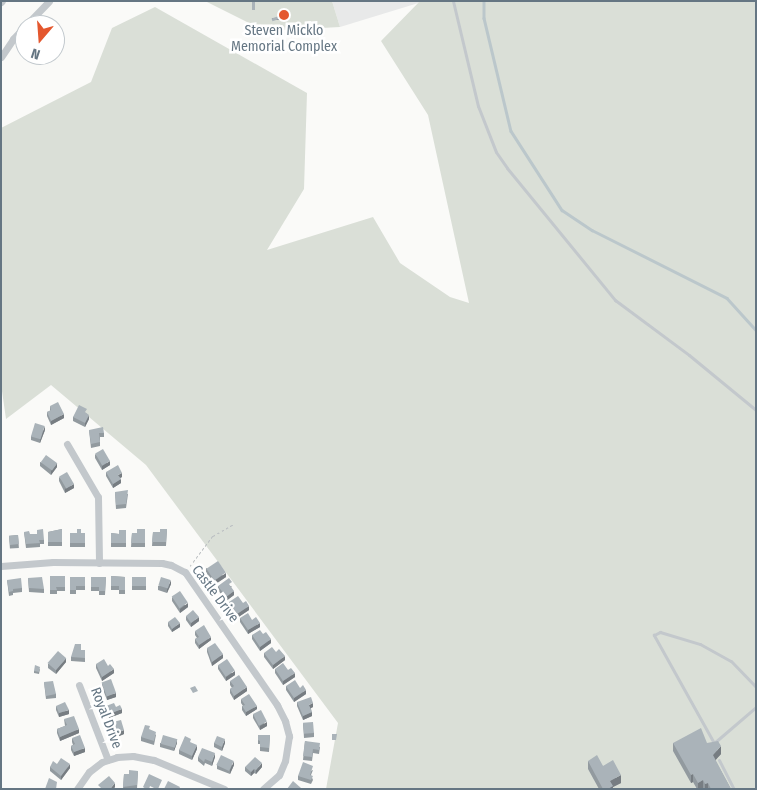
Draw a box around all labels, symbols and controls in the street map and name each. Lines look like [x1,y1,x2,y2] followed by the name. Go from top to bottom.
[278,9,290,21] marker: Steven Micklo Memorial Complex
[15,15,65,65] north arrow
[231,23,337,56] place label: Steven Micklo Memorial Complex
[29,44,42,63] text: N
[188,562,242,626] street label: Castle Drive
[87,685,125,751] street label: Royal Drive

